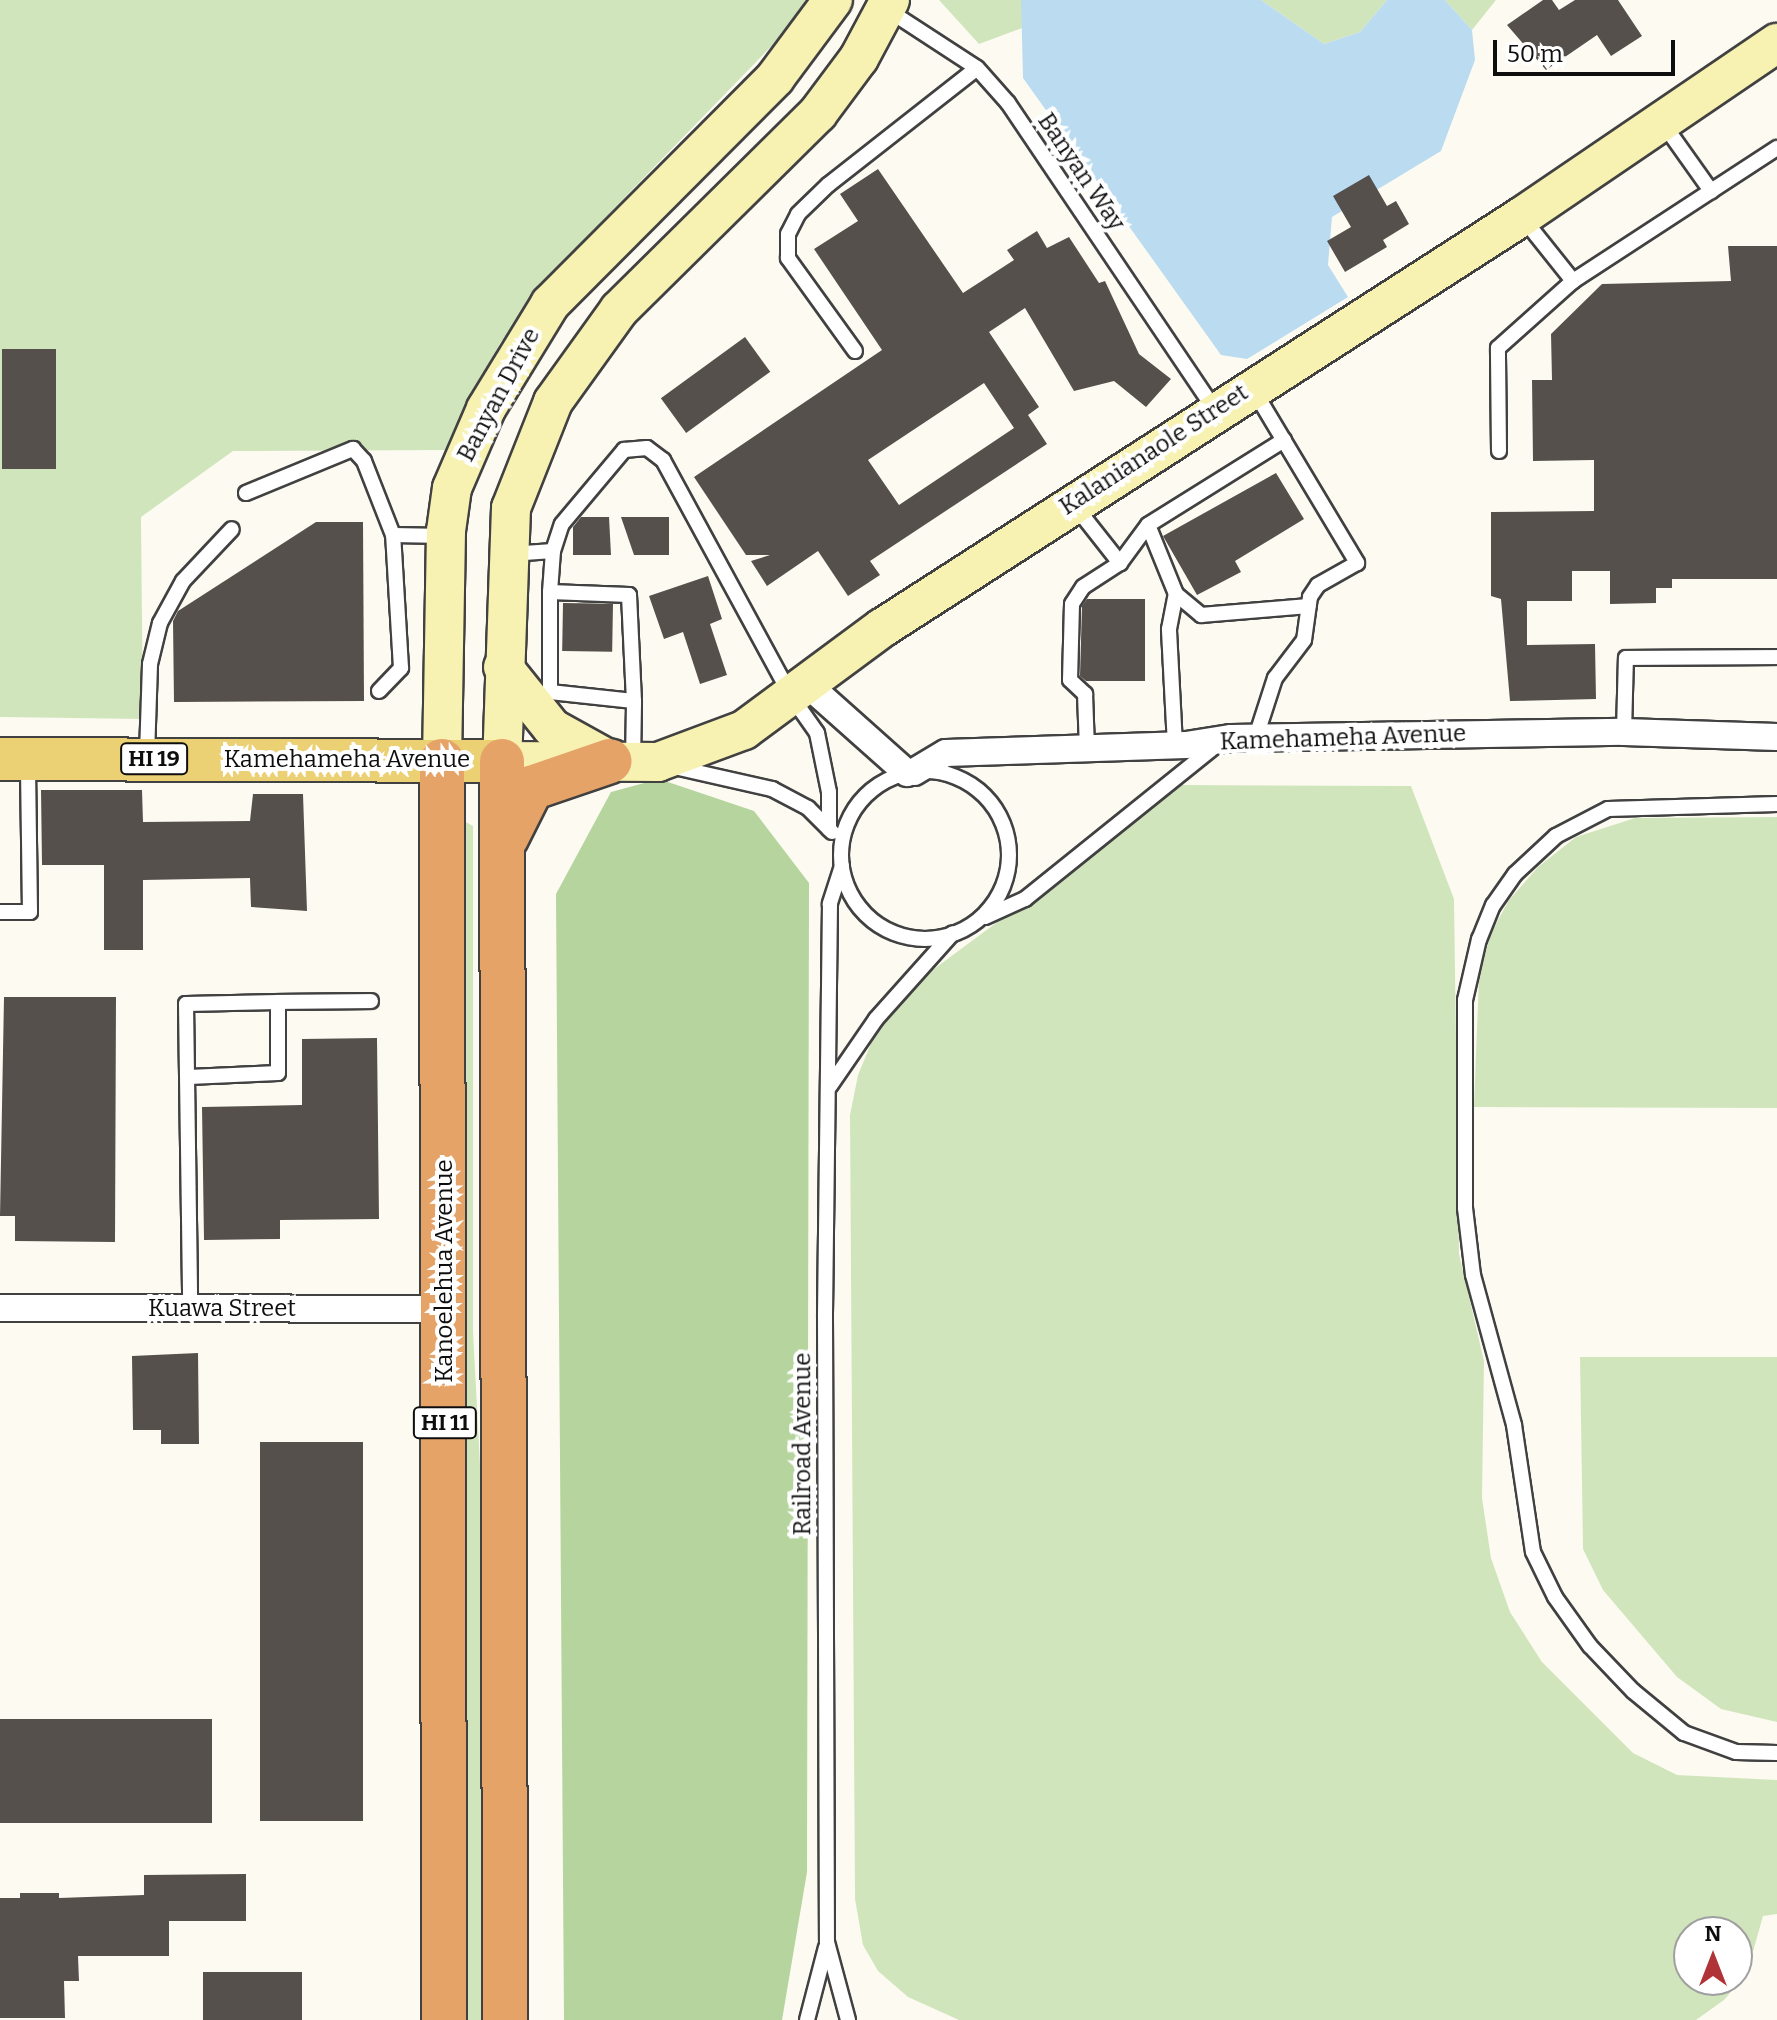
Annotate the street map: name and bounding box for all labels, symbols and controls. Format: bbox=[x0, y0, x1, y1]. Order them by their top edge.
scale bar bbox=[1497, 24, 1679, 74]
text: 50 m bbox=[1507, 40, 1563, 68]
street label: Banyan Way bbox=[1031, 108, 1131, 236]
street label: Banyan Drive bbox=[452, 323, 546, 467]
street label: Kalanianaole Street bbox=[1054, 378, 1254, 522]
street label: Kamehameha Avenue bbox=[1219, 719, 1467, 757]
road number: HI 19 bbox=[120, 741, 188, 777]
street label: Kamehameha Avenue bbox=[224, 746, 470, 774]
street label: Kanoelehua Avenue bbox=[431, 1159, 459, 1383]
street label: Kuawa Street bbox=[148, 1295, 296, 1323]
street label: Railroad Avenue bbox=[789, 1353, 817, 1535]
road number: HI 11 bbox=[411, 1405, 479, 1441]
north arrow bbox=[1673, 1916, 1753, 1996]
text: N bbox=[1705, 1920, 1721, 1947]

